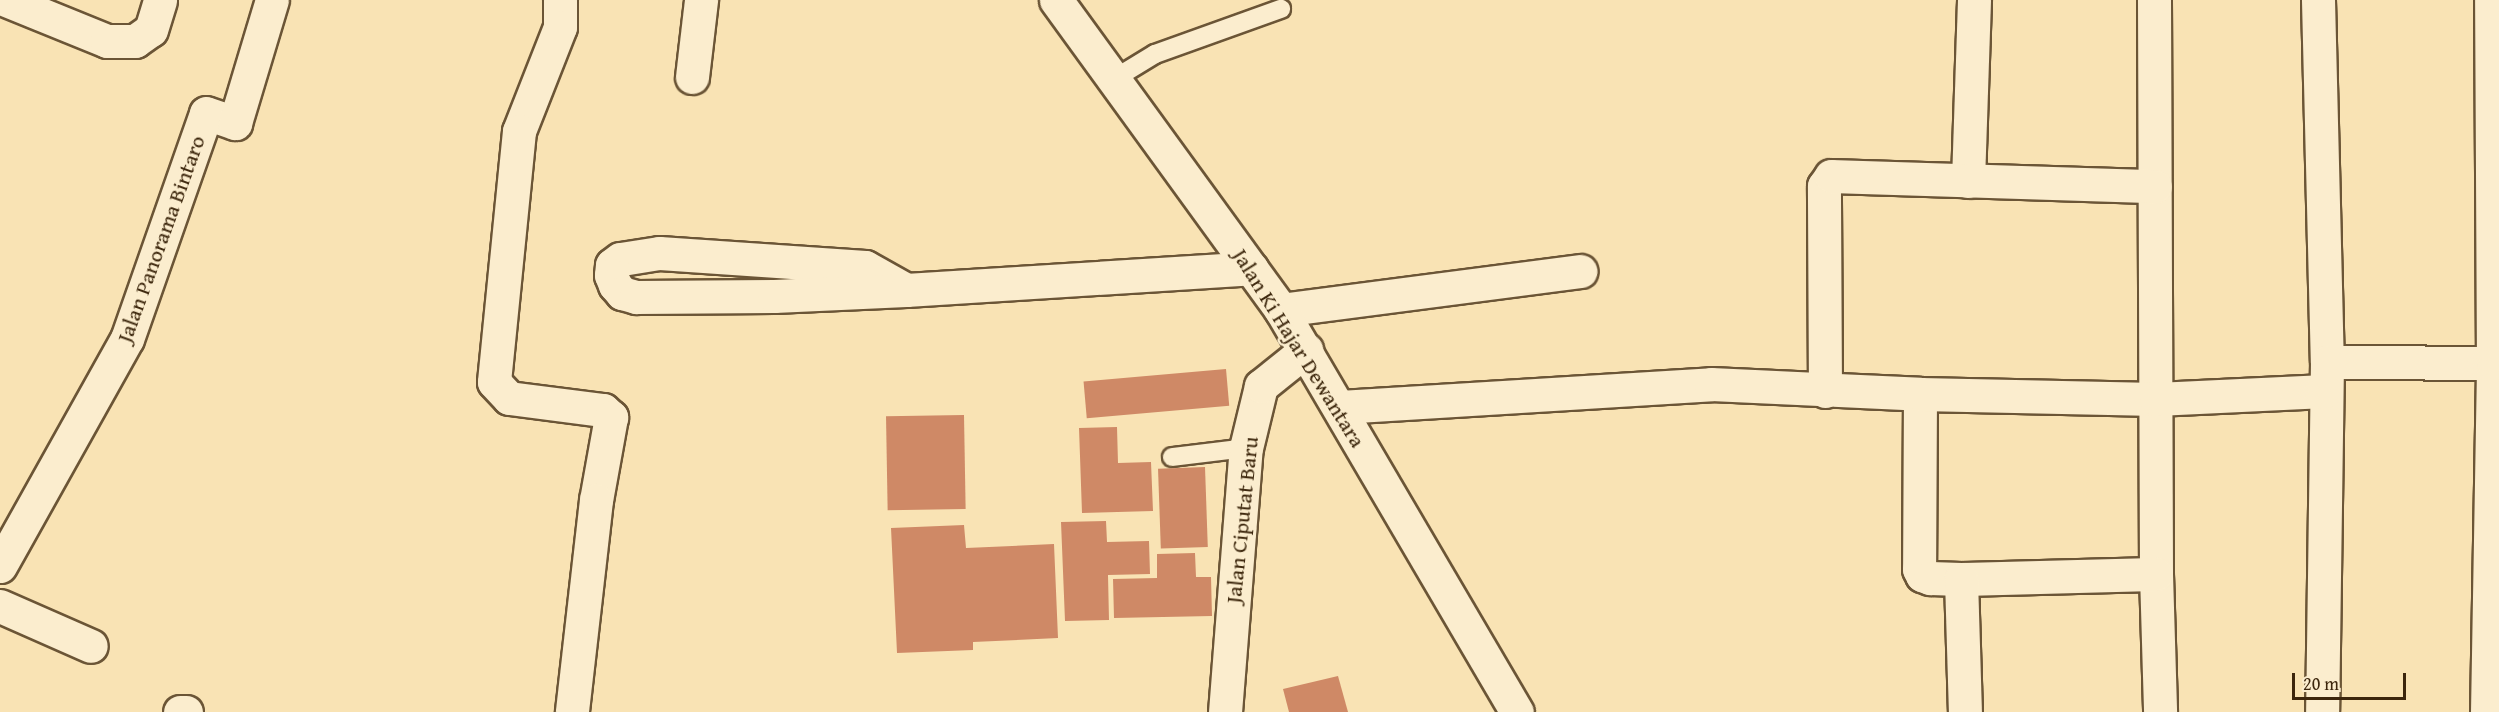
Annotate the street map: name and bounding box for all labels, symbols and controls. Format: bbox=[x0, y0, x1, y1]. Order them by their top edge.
street label: Jalan Panorama Bintaro bbox=[111, 132, 211, 346]
street label: Jalan Ki Hajar Dewantara bbox=[1227, 244, 1371, 452]
street label: Jalan Ciputat Baru bbox=[1220, 435, 1264, 605]
scale bar bbox=[2295, 661, 2409, 699]
text: 20 m bbox=[2303, 670, 2339, 697]

